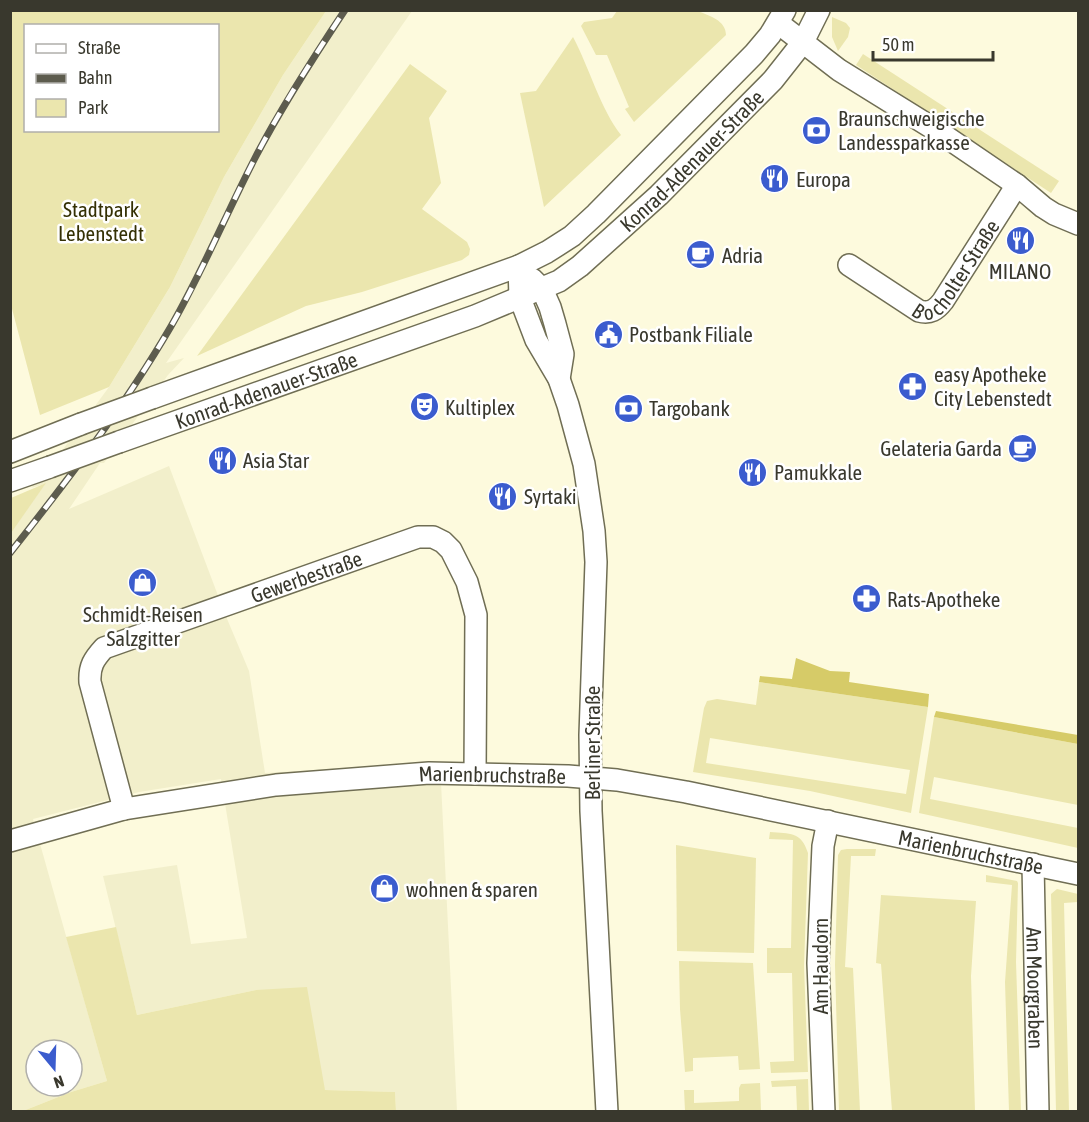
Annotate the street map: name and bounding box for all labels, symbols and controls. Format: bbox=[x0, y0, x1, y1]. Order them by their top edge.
legend bbox=[24, 24, 219, 132]
scale bar bbox=[873, 24, 993, 62]
text: 50 m bbox=[882, 34, 914, 55]
text: Straße bbox=[78, 37, 121, 58]
text: Bahn bbox=[78, 67, 112, 88]
street label: Konrad-Adenauer-Straße bbox=[615, 85, 768, 236]
text: Park bbox=[78, 97, 108, 118]
place label: Braunschweigische Landessparkasse bbox=[838, 106, 985, 154]
bank icon: Braunschweigische Landessparkasse bbox=[801, 114, 833, 146]
restaurant icon: Europa bbox=[759, 163, 791, 195]
place label: Europa bbox=[796, 167, 851, 191]
park label: Stadtpark Lebenstedt bbox=[58, 197, 144, 245]
street label: Bocholter Straße bbox=[908, 215, 1004, 324]
restaurant icon: MILANO bbox=[1004, 224, 1036, 256]
cafe icon: Adria bbox=[685, 239, 717, 271]
place label: Adria bbox=[722, 243, 763, 267]
place label: MILANO bbox=[989, 259, 1051, 283]
public building icon: Postbank Filiale bbox=[592, 318, 624, 350]
place label: Postbank Filiale bbox=[629, 322, 753, 346]
street label: Konrad-Adenauer-Straße bbox=[172, 347, 360, 433]
place label: easy Apotheke City Lebenstedt bbox=[934, 362, 1052, 410]
pharmacy icon: easy Apotheke City Lebenstedt bbox=[897, 370, 929, 402]
theatre icon: Kultiplex bbox=[408, 391, 440, 423]
bank icon: Targobank bbox=[612, 392, 644, 424]
place label: Kultiplex bbox=[445, 395, 515, 419]
place label: Targobank bbox=[649, 396, 730, 420]
cafe icon: Gelateria Garda bbox=[1007, 432, 1039, 464]
place label: Gelateria Garda bbox=[880, 436, 1002, 460]
restaurant icon: Asia Star bbox=[206, 444, 238, 476]
place label: Asia Star bbox=[243, 448, 310, 472]
restaurant icon: Pamukkale bbox=[737, 456, 769, 488]
place label: Pamukkale bbox=[774, 460, 862, 484]
restaurant icon: Syrtaki bbox=[487, 480, 519, 512]
place label: Syrtaki bbox=[524, 484, 577, 508]
street label: Gewerbestraße bbox=[247, 546, 365, 607]
shop icon: Schmidt-Reisen Salzgitter bbox=[127, 567, 159, 599]
pharmacy icon: Rats-Apotheke bbox=[850, 583, 882, 615]
place label: Rats-Apotheke bbox=[887, 587, 1000, 611]
place label: Schmidt-Reisen Salzgitter bbox=[83, 602, 203, 650]
street label: Berliner Straße bbox=[580, 686, 604, 800]
street label: Marienbruchstraße bbox=[418, 761, 566, 788]
street label: Marienbruchstraße bbox=[896, 825, 1045, 878]
shop icon: wohnen & sparen bbox=[369, 873, 401, 905]
place label: wohnen & sparen bbox=[406, 877, 538, 901]
street label: Am Haudorn bbox=[808, 918, 832, 1014]
street label: Am Moorgraben bbox=[1022, 927, 1049, 1049]
north arrow bbox=[24, 1038, 84, 1098]
text: N bbox=[51, 1072, 66, 1092]

